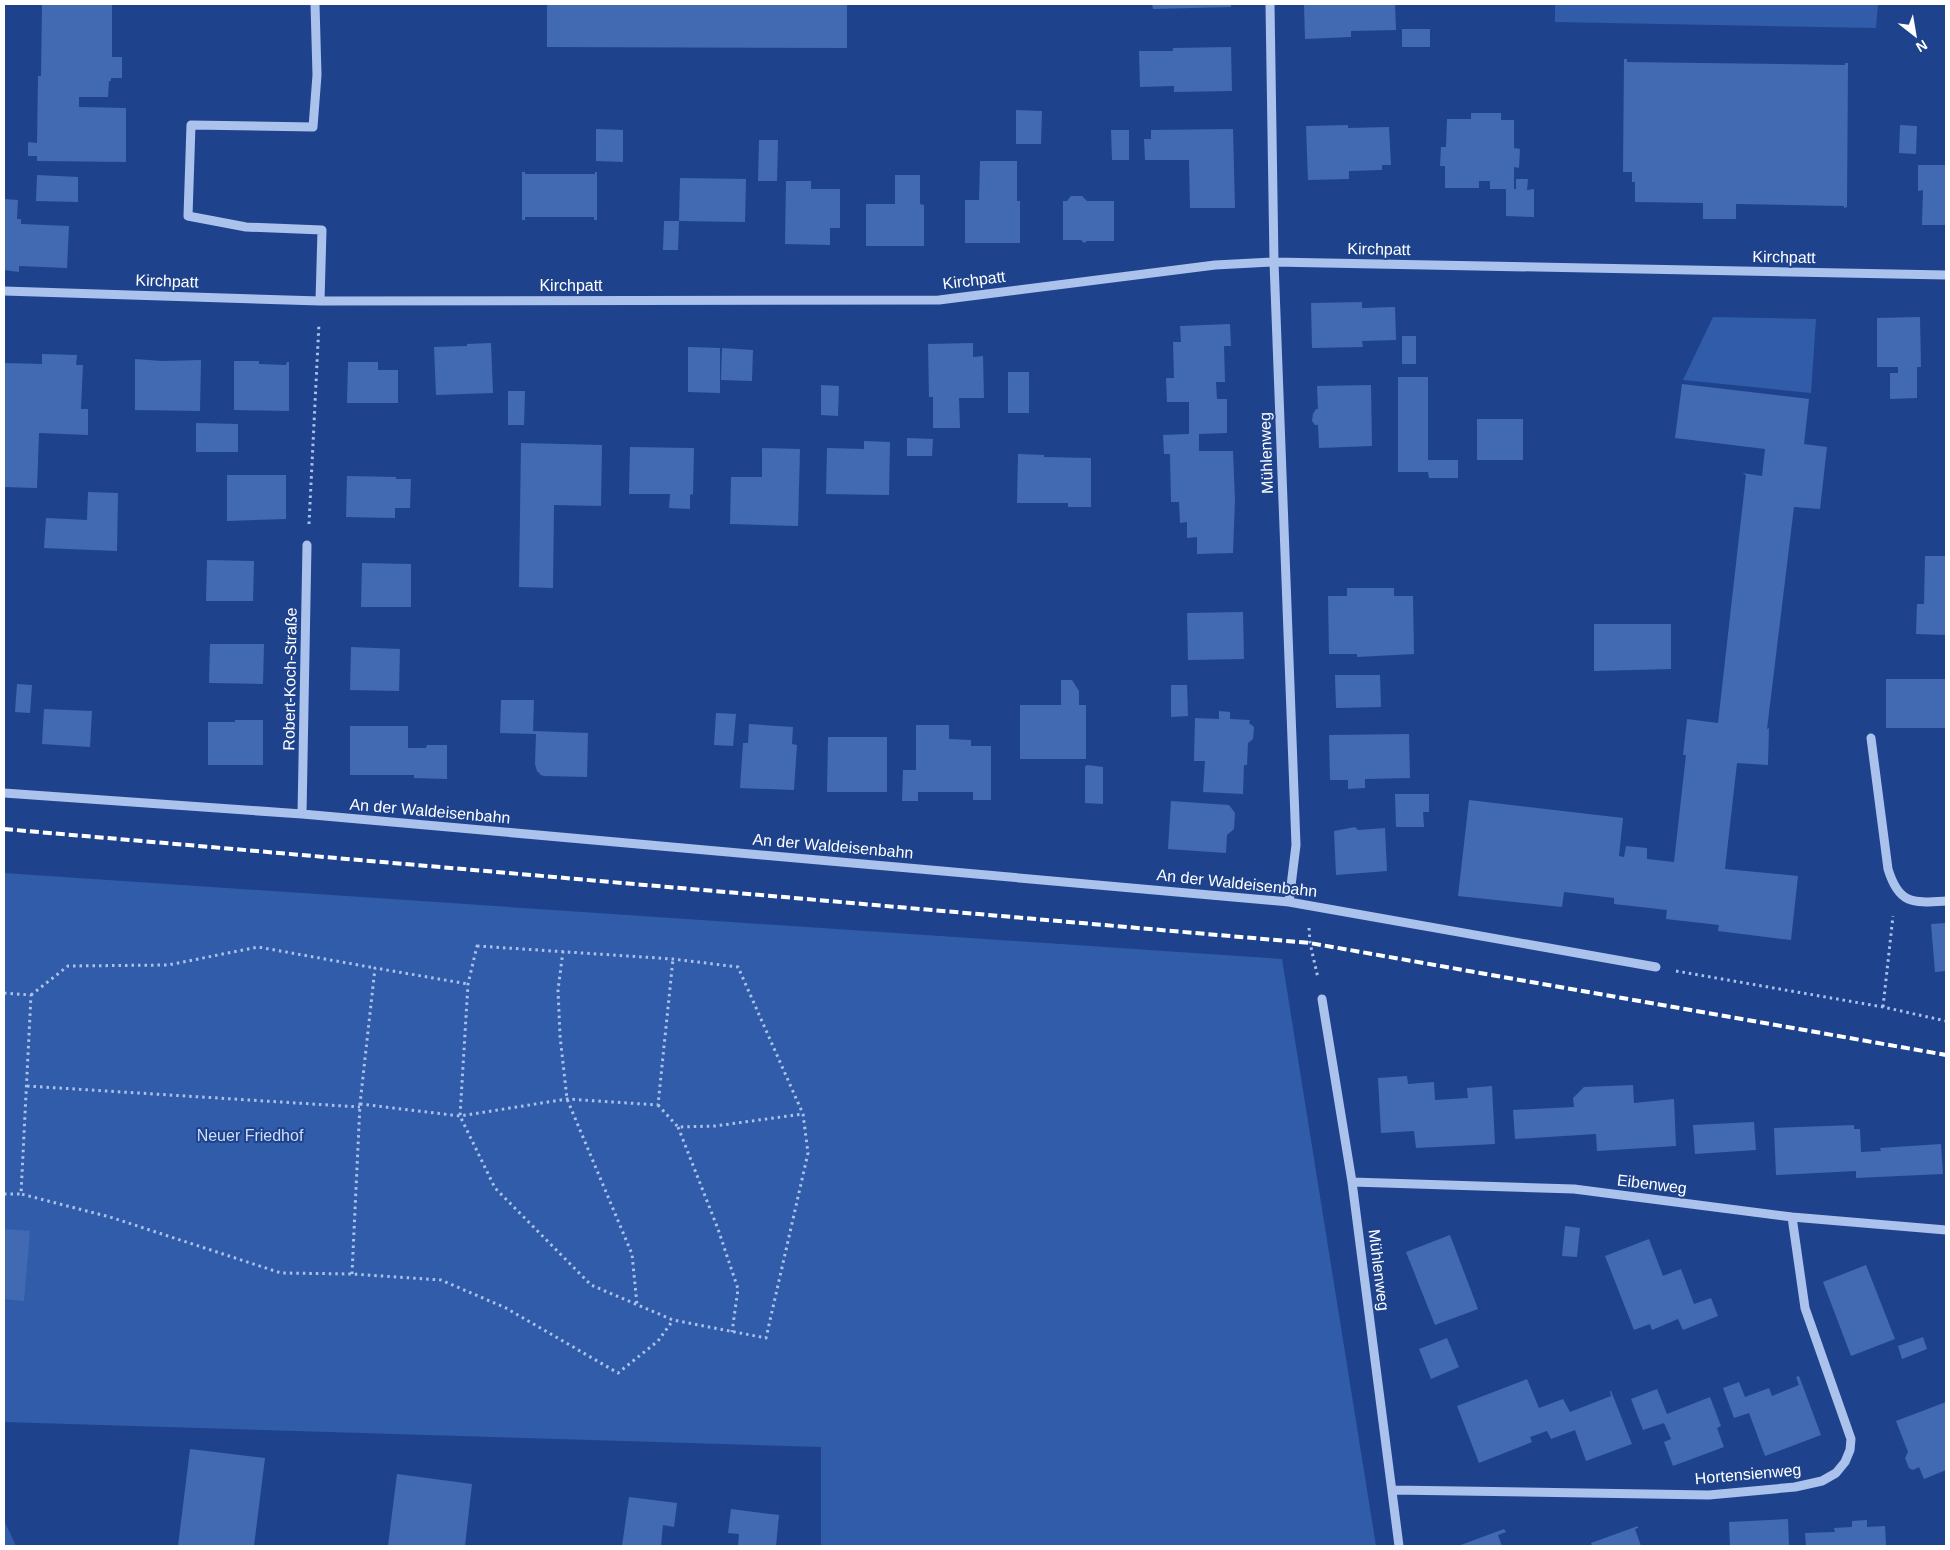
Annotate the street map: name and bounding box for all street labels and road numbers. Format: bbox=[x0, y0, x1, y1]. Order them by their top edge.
street label: Kirchpatt bbox=[1347, 240, 1411, 258]
street label: Kirchpatt bbox=[1752, 248, 1816, 266]
street label: Kirchpatt bbox=[942, 268, 1007, 292]
street label: Kirchpatt bbox=[135, 271, 199, 291]
street label: Kirchpatt bbox=[539, 277, 603, 294]
street label: Mühlenweg bbox=[1256, 412, 1276, 494]
street label: Robert-Koch-Straße bbox=[280, 607, 300, 751]
street label: An der Waldeisenbahn bbox=[349, 796, 511, 826]
street label: An der Waldeisenbahn bbox=[752, 831, 914, 861]
street label: An der Waldeisenbahn bbox=[1156, 866, 1318, 900]
street label: Eibenweg bbox=[1616, 1171, 1688, 1197]
street label: Mühlenweg bbox=[1366, 1228, 1392, 1312]
street label: Hortensienweg bbox=[1694, 1461, 1802, 1487]

